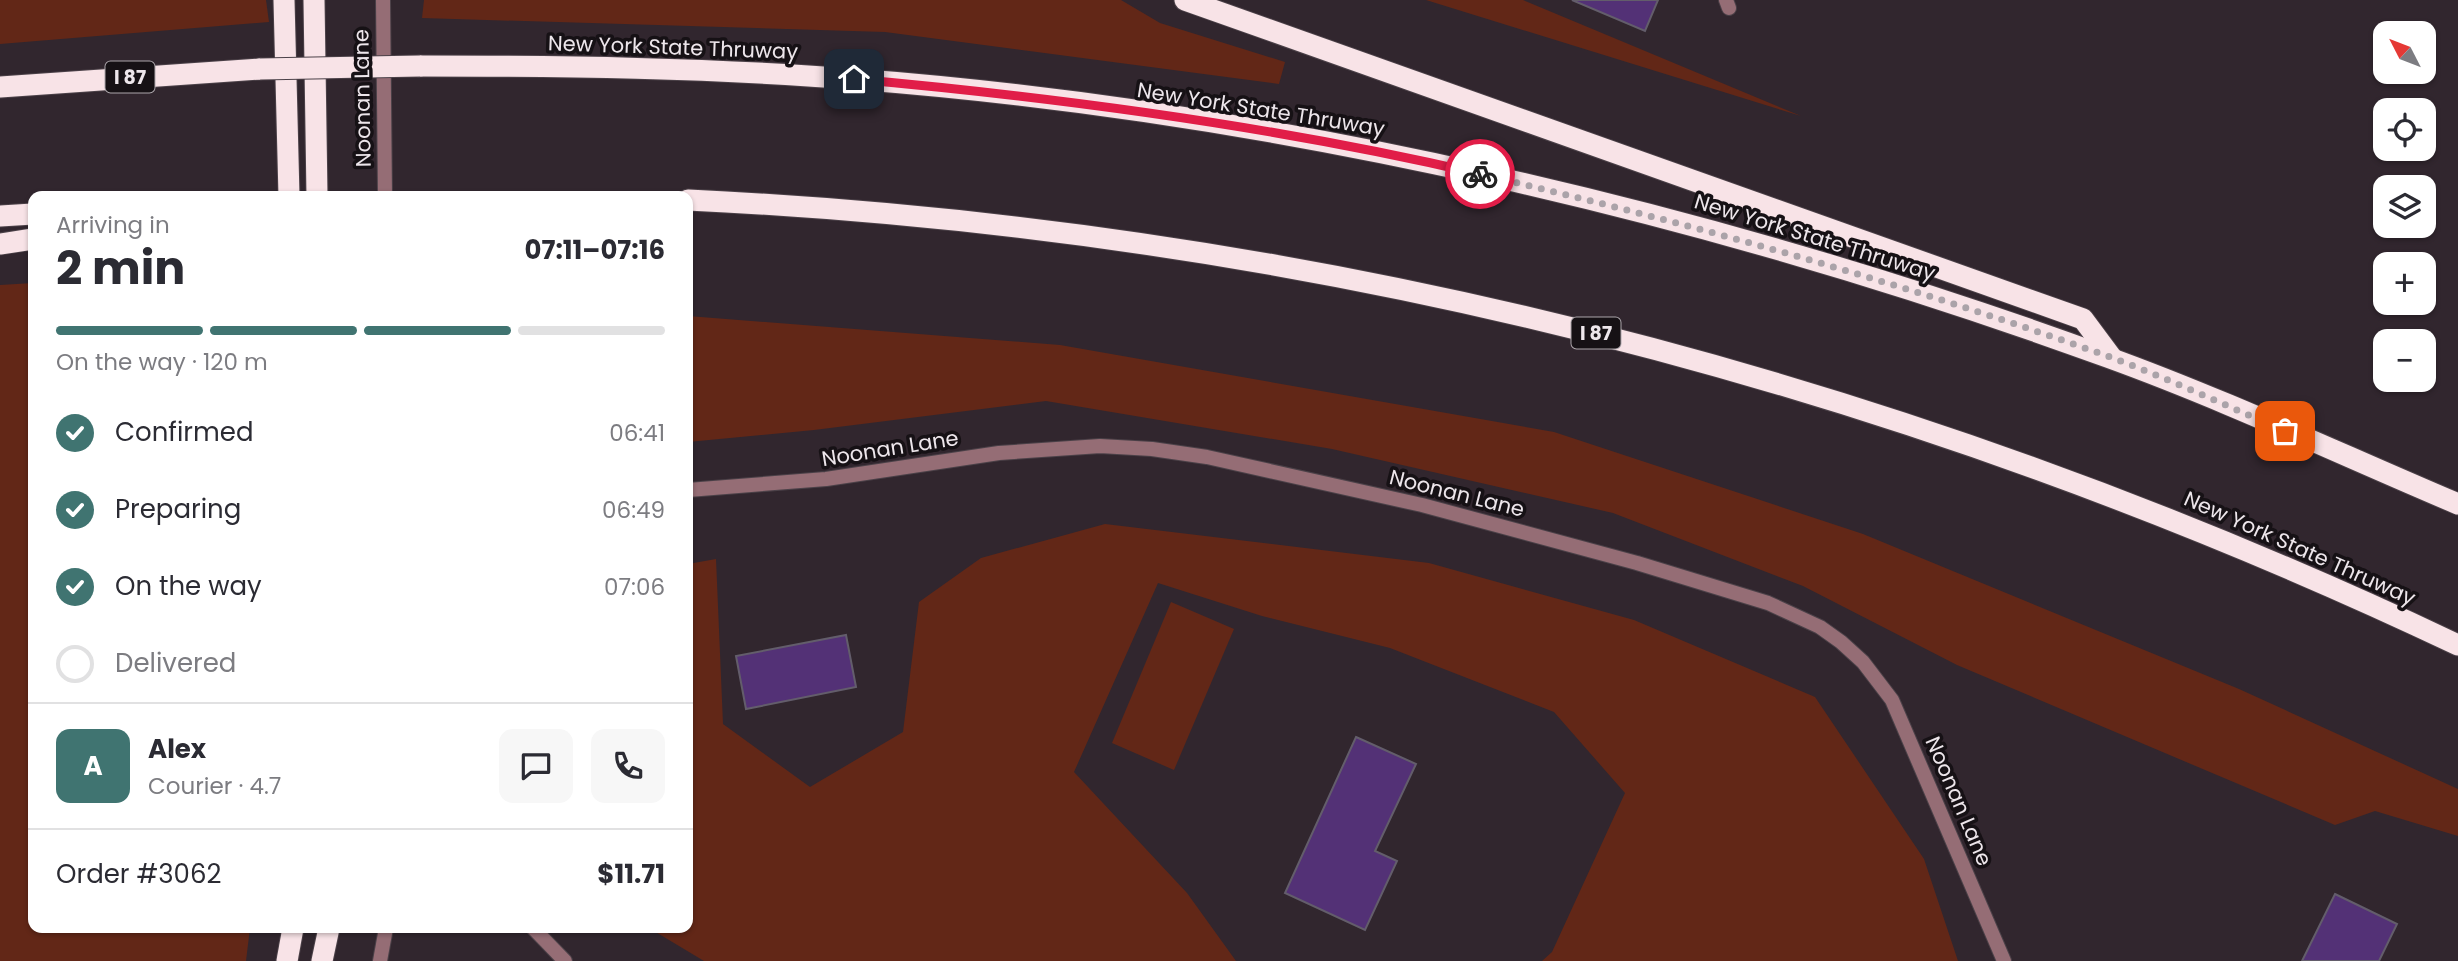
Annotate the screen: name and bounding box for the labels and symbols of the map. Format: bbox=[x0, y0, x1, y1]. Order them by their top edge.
north arrow bbox=[2373, 21, 2436, 84]
street label: New York State Thruway bbox=[547, 28, 799, 66]
street label: Noonan Lane bbox=[346, 29, 378, 167]
pin bbox=[824, 49, 884, 109]
road number: I 87 bbox=[106, 61, 154, 92]
street label: New York State Thruway bbox=[1135, 75, 1387, 143]
courier bbox=[1445, 139, 1515, 209]
street label: New York State Thruway bbox=[1691, 187, 1939, 288]
road number: I 87 bbox=[1572, 318, 1620, 348]
pin bbox=[2255, 401, 2315, 461]
street label: Noonan Lane bbox=[820, 423, 960, 473]
street label: Noonan Lane bbox=[1387, 462, 1527, 524]
street label: New York State Thruway bbox=[2180, 484, 2420, 612]
street label: Noonan Lane bbox=[1919, 732, 1999, 870]

